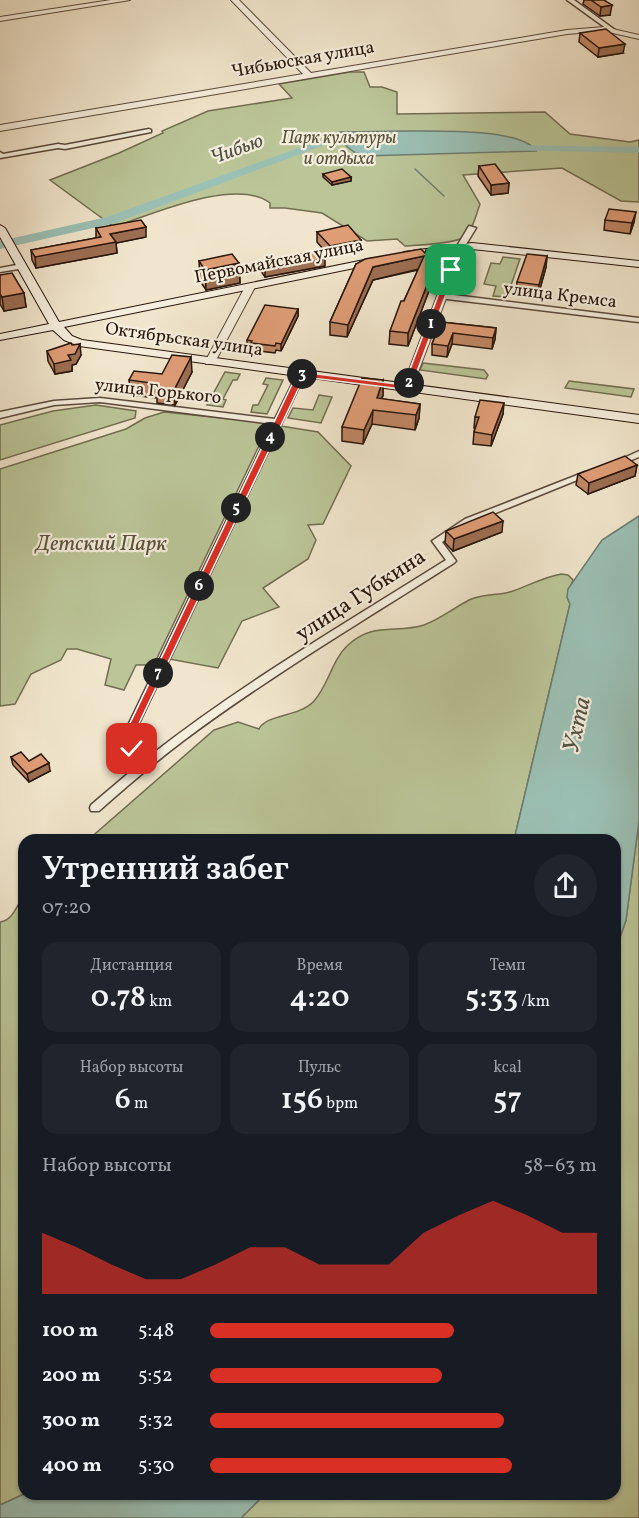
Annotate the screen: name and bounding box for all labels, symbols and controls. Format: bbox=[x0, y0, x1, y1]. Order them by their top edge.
street label: Чибьюская улица bbox=[230, 35, 376, 85]
park label: Парк культуры и отдыха bbox=[282, 126, 396, 172]
water label: Чибью bbox=[207, 127, 268, 172]
street label: Первомайская улица bbox=[192, 233, 366, 291]
pin bbox=[425, 244, 476, 295]
icon: arrive bbox=[434, 253, 467, 286]
street label: улица Кремса bbox=[502, 277, 618, 315]
pin: 1 bbox=[416, 309, 446, 339]
text: 1 bbox=[428, 313, 434, 335]
street label: Октябрьская улица bbox=[104, 317, 264, 363]
pin: 3 bbox=[287, 359, 317, 389]
text: 3 bbox=[298, 363, 306, 385]
pin: 2 bbox=[394, 368, 424, 398]
text: 2 bbox=[405, 372, 413, 394]
street label: улица Горького bbox=[93, 373, 223, 411]
pin: 4 bbox=[255, 422, 285, 452]
text: 4 bbox=[265, 426, 275, 448]
pin: 5 bbox=[221, 493, 251, 523]
text: 5 bbox=[232, 497, 240, 519]
park label: Детский Парк bbox=[34, 529, 167, 560]
street label: улица Губкина bbox=[290, 542, 432, 650]
pin: 6 bbox=[184, 571, 214, 601]
text: 6 bbox=[195, 575, 203, 597]
pin: 7 bbox=[143, 658, 173, 688]
text: 7 bbox=[154, 662, 162, 684]
water label: Ухта bbox=[555, 694, 601, 756]
pin bbox=[106, 723, 157, 774]
icon: check bbox=[115, 732, 148, 765]
text: Утренний забег bbox=[42, 848, 289, 894]
button: share bbox=[534, 854, 597, 917]
text: 07:20 bbox=[42, 894, 91, 922]
text: Дистанция bbox=[90, 955, 173, 977]
text: Время bbox=[296, 955, 343, 977]
text: Темп bbox=[489, 955, 526, 977]
text: 0.78 bbox=[91, 977, 146, 1019]
text: 4:20 bbox=[290, 977, 349, 1019]
text: 5:33 bbox=[465, 977, 518, 1019]
text: km bbox=[146, 991, 172, 1013]
text: /km bbox=[518, 991, 550, 1013]
text: Набор высоты bbox=[80, 1057, 183, 1079]
text: Пульс bbox=[298, 1057, 341, 1079]
text: kcal bbox=[493, 1057, 522, 1079]
text: 6 bbox=[115, 1079, 131, 1121]
text: 156 bbox=[281, 1079, 323, 1121]
text: 57 bbox=[493, 1079, 522, 1121]
text: m bbox=[131, 1093, 148, 1115]
text: bpm bbox=[323, 1093, 358, 1115]
text: Набор высоты bbox=[42, 1152, 172, 1180]
text: 58–63 m bbox=[523, 1152, 597, 1180]
text: 100 m bbox=[42, 1317, 98, 1345]
text: 5:48 bbox=[138, 1317, 174, 1345]
text: 200 m bbox=[42, 1362, 100, 1390]
text: 5:52 bbox=[138, 1362, 173, 1390]
text: 300 m bbox=[42, 1407, 100, 1435]
text: 5:32 bbox=[138, 1407, 173, 1435]
text: 400 m bbox=[42, 1452, 102, 1480]
text: 5:30 bbox=[138, 1452, 174, 1480]

